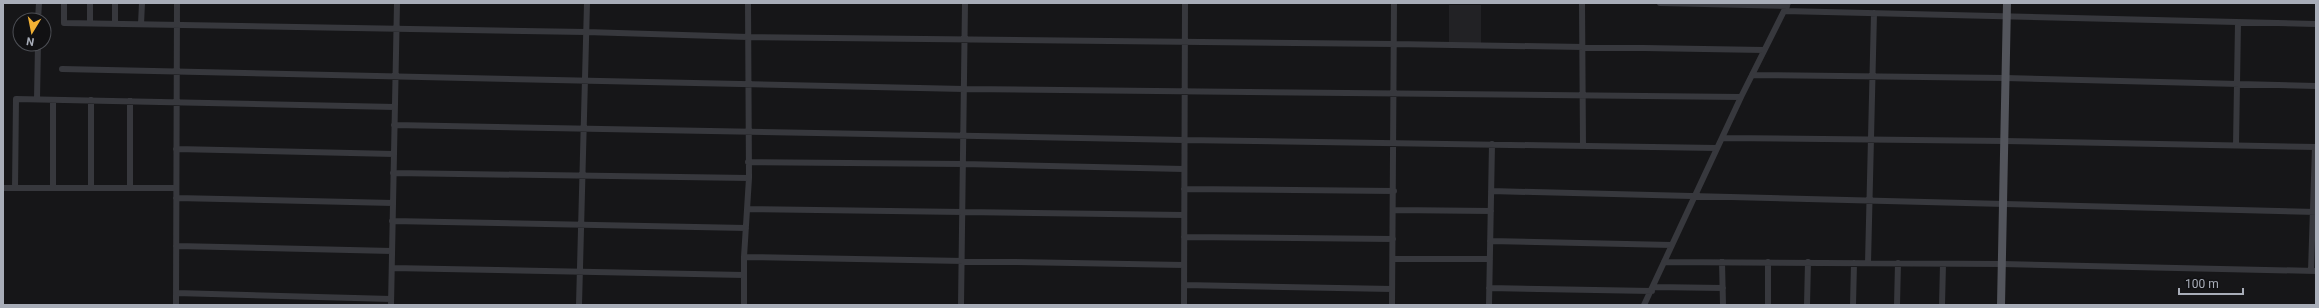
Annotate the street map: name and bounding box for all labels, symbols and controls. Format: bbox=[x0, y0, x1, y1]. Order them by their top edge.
north arrow bbox=[12, 12, 52, 52]
text: N bbox=[25, 34, 35, 48]
scale bar bbox=[2179, 270, 2243, 296]
text: 100 m bbox=[2185, 277, 2219, 291]

